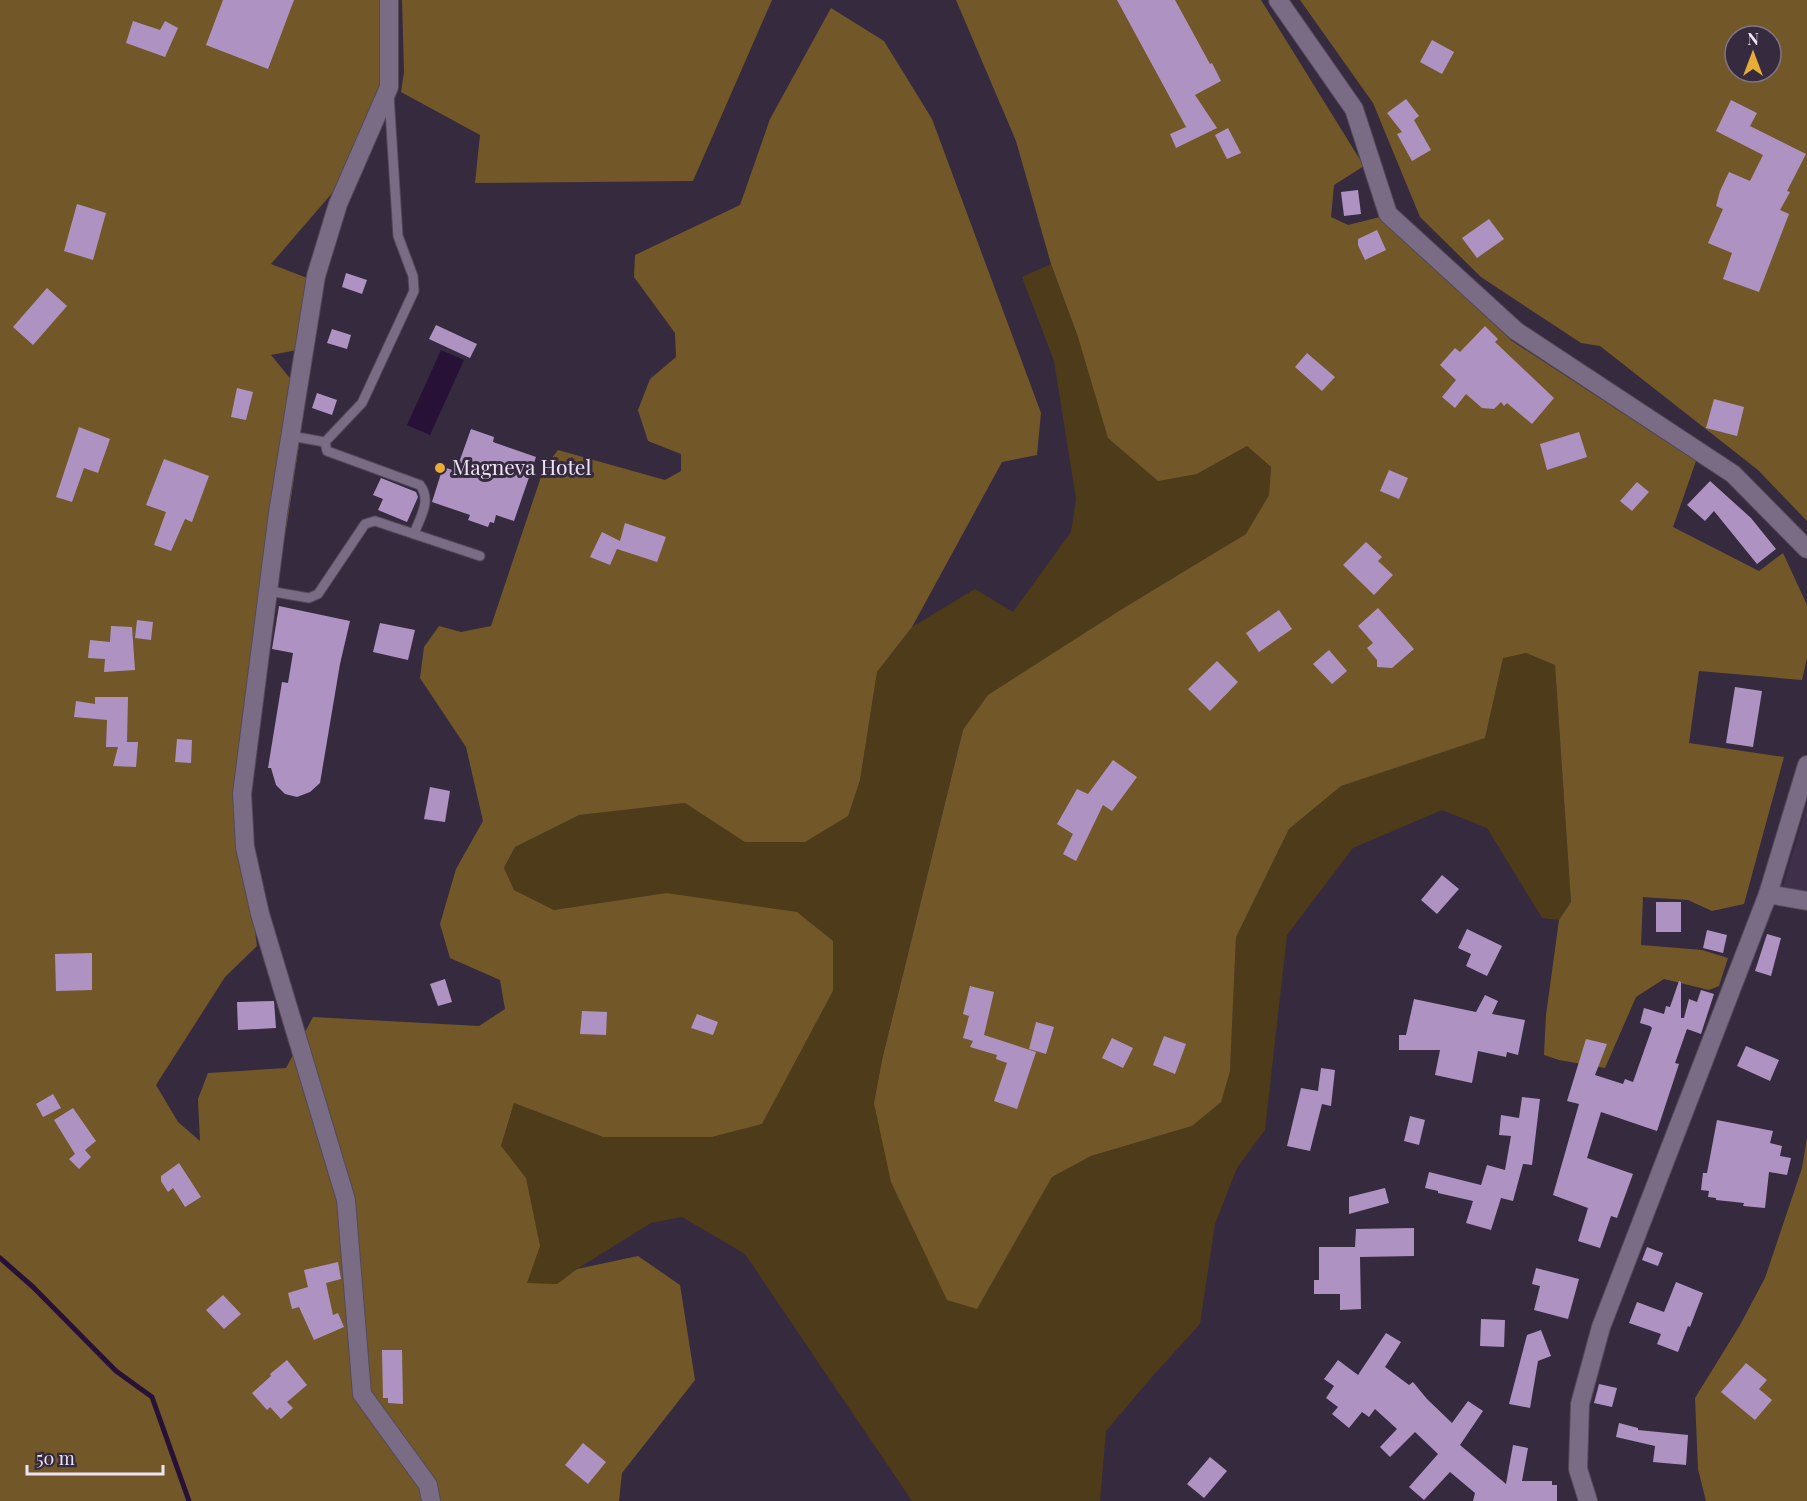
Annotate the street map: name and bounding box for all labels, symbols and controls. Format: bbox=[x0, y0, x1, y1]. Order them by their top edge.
north arrow bbox=[1723, 24, 1783, 84]
text: N bbox=[1747, 28, 1759, 49]
place label: Magneva Hotel bbox=[452, 452, 591, 480]
marker: Magneva Hotel bbox=[433, 461, 447, 475]
scale bar bbox=[27, 1438, 164, 1476]
text: 50 m bbox=[36, 1446, 75, 1470]

